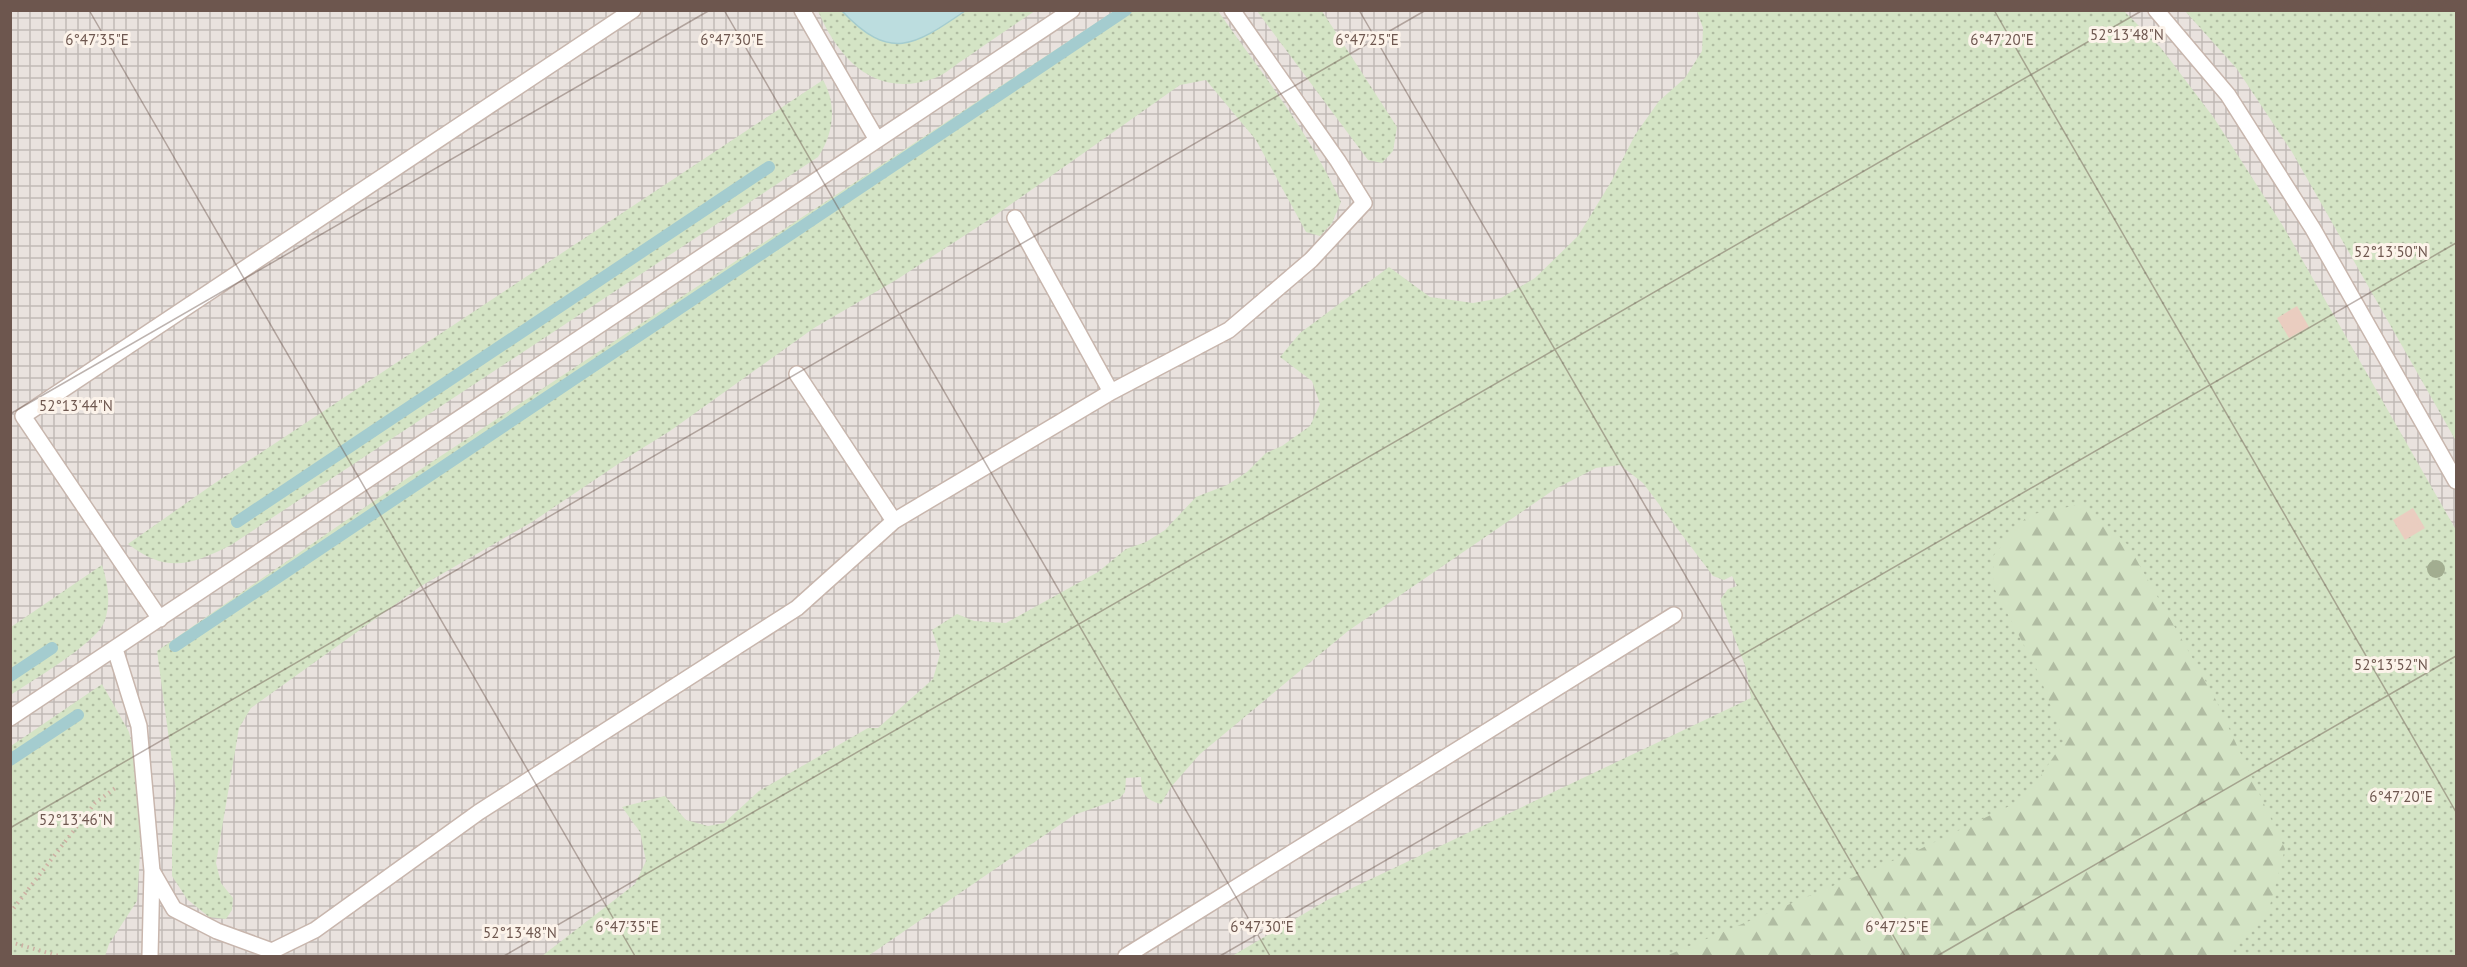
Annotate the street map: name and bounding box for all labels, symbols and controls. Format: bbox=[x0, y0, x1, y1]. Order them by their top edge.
text: 52°13'48"N bbox=[2090, 25, 2164, 44]
text: 6°47'35"E bbox=[65, 30, 129, 49]
text: 6°47'30"E bbox=[700, 30, 764, 49]
text: 6°47'25"E bbox=[1335, 30, 1399, 49]
text: 6°47'20"E bbox=[1970, 30, 2034, 49]
text: 52°13'50"N bbox=[2354, 242, 2428, 261]
text: 52°13'44"N bbox=[39, 396, 113, 415]
text: 52°13'52"N bbox=[2354, 655, 2428, 674]
text: 6°47'20"E bbox=[2369, 787, 2433, 806]
text: 52°13'46"N bbox=[39, 810, 113, 829]
text: 6°47'35"E bbox=[595, 917, 659, 936]
text: 6°47'30"E bbox=[1230, 917, 1294, 936]
text: 6°47'25"E bbox=[1865, 917, 1929, 936]
text: 52°13'48"N bbox=[483, 923, 557, 942]

